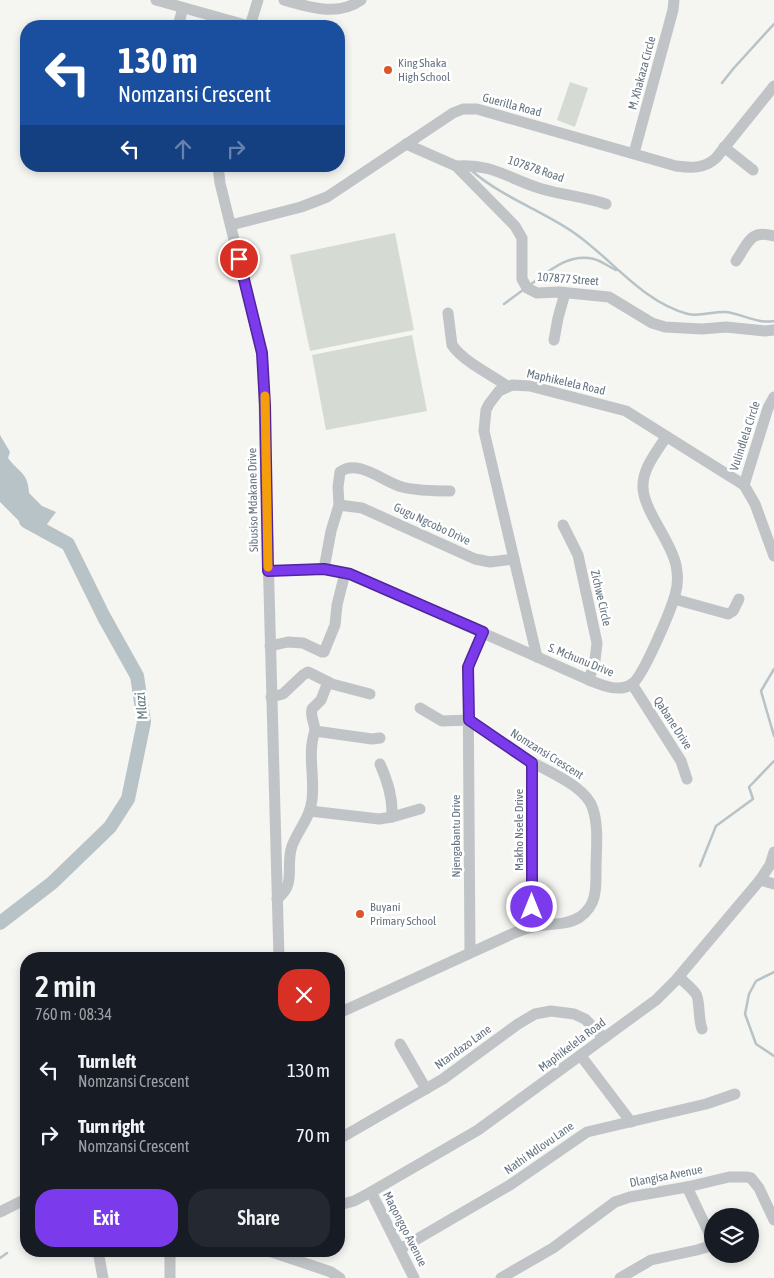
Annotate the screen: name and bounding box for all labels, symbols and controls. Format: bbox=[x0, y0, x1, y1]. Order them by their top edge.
street label: M. Xhakaza Circle bbox=[625, 35, 659, 111]
icon: left bbox=[35, 40, 100, 105]
text: 130 m bbox=[118, 40, 197, 80]
place label: King Shaka High School bbox=[398, 56, 451, 84]
marker: King Shaka High School bbox=[382, 64, 394, 76]
text: Nomzansi Crescent bbox=[118, 81, 271, 107]
street label: Guerilla Road bbox=[481, 90, 543, 120]
icon: left bbox=[116, 135, 144, 163]
icon: ahead bbox=[169, 135, 197, 163]
icon: right bbox=[222, 135, 250, 163]
street label: 107878 Road bbox=[506, 153, 566, 185]
pin bbox=[218, 238, 260, 280]
icon: arrive bbox=[225, 245, 253, 273]
street label: 107877 Street bbox=[537, 270, 600, 288]
street label: Maphikelela Road bbox=[525, 366, 607, 398]
street label: Vulindlela Circle bbox=[727, 399, 763, 473]
street label: Sibusiso Mdakane Drive bbox=[245, 448, 261, 552]
street label: Gugu Ngcobo Drive bbox=[391, 500, 473, 548]
street label: Zichwe Circle bbox=[588, 569, 614, 627]
street label: S. Mchunu Drive bbox=[546, 640, 616, 680]
water label: Mlazi bbox=[132, 691, 150, 721]
street label: Qabane Drive bbox=[651, 694, 695, 752]
street label: Nomzansi Crescent bbox=[508, 726, 587, 782]
street label: Makho Nsele Drive bbox=[512, 789, 526, 871]
street label: Njengabantu Drive bbox=[449, 795, 463, 877]
position arrow bbox=[505, 880, 557, 932]
place label: Buyani Primary School bbox=[370, 900, 437, 928]
marker: Buyani Primary School bbox=[354, 908, 366, 920]
text: 2 min bbox=[35, 969, 96, 1003]
button: close bbox=[278, 969, 330, 1021]
text: 760 m · 08:34 bbox=[35, 1005, 112, 1023]
street label: Maphikelela Road bbox=[536, 1015, 608, 1075]
street label: Ntandazo Lane bbox=[432, 1022, 494, 1072]
text: Turn left bbox=[78, 1050, 136, 1072]
icon: left bbox=[35, 1056, 63, 1084]
text: 130 m bbox=[287, 1059, 330, 1081]
text: Nomzansi Crescent bbox=[78, 1072, 189, 1090]
text: Turn right bbox=[78, 1115, 145, 1137]
street label: Nathi Ndlovu Lane bbox=[502, 1119, 576, 1177]
icon: right bbox=[35, 1121, 63, 1149]
text: 70 m bbox=[296, 1124, 330, 1146]
text: Nomzansi Crescent bbox=[78, 1137, 189, 1155]
street label: Dlangisa Avenue bbox=[628, 1162, 704, 1190]
button: Exit bbox=[35, 1189, 178, 1247]
button: Share bbox=[188, 1189, 330, 1247]
street label: Maqongqo Avenue bbox=[380, 1189, 430, 1269]
map controls bbox=[704, 1208, 759, 1263]
button: layers bbox=[704, 1208, 759, 1263]

